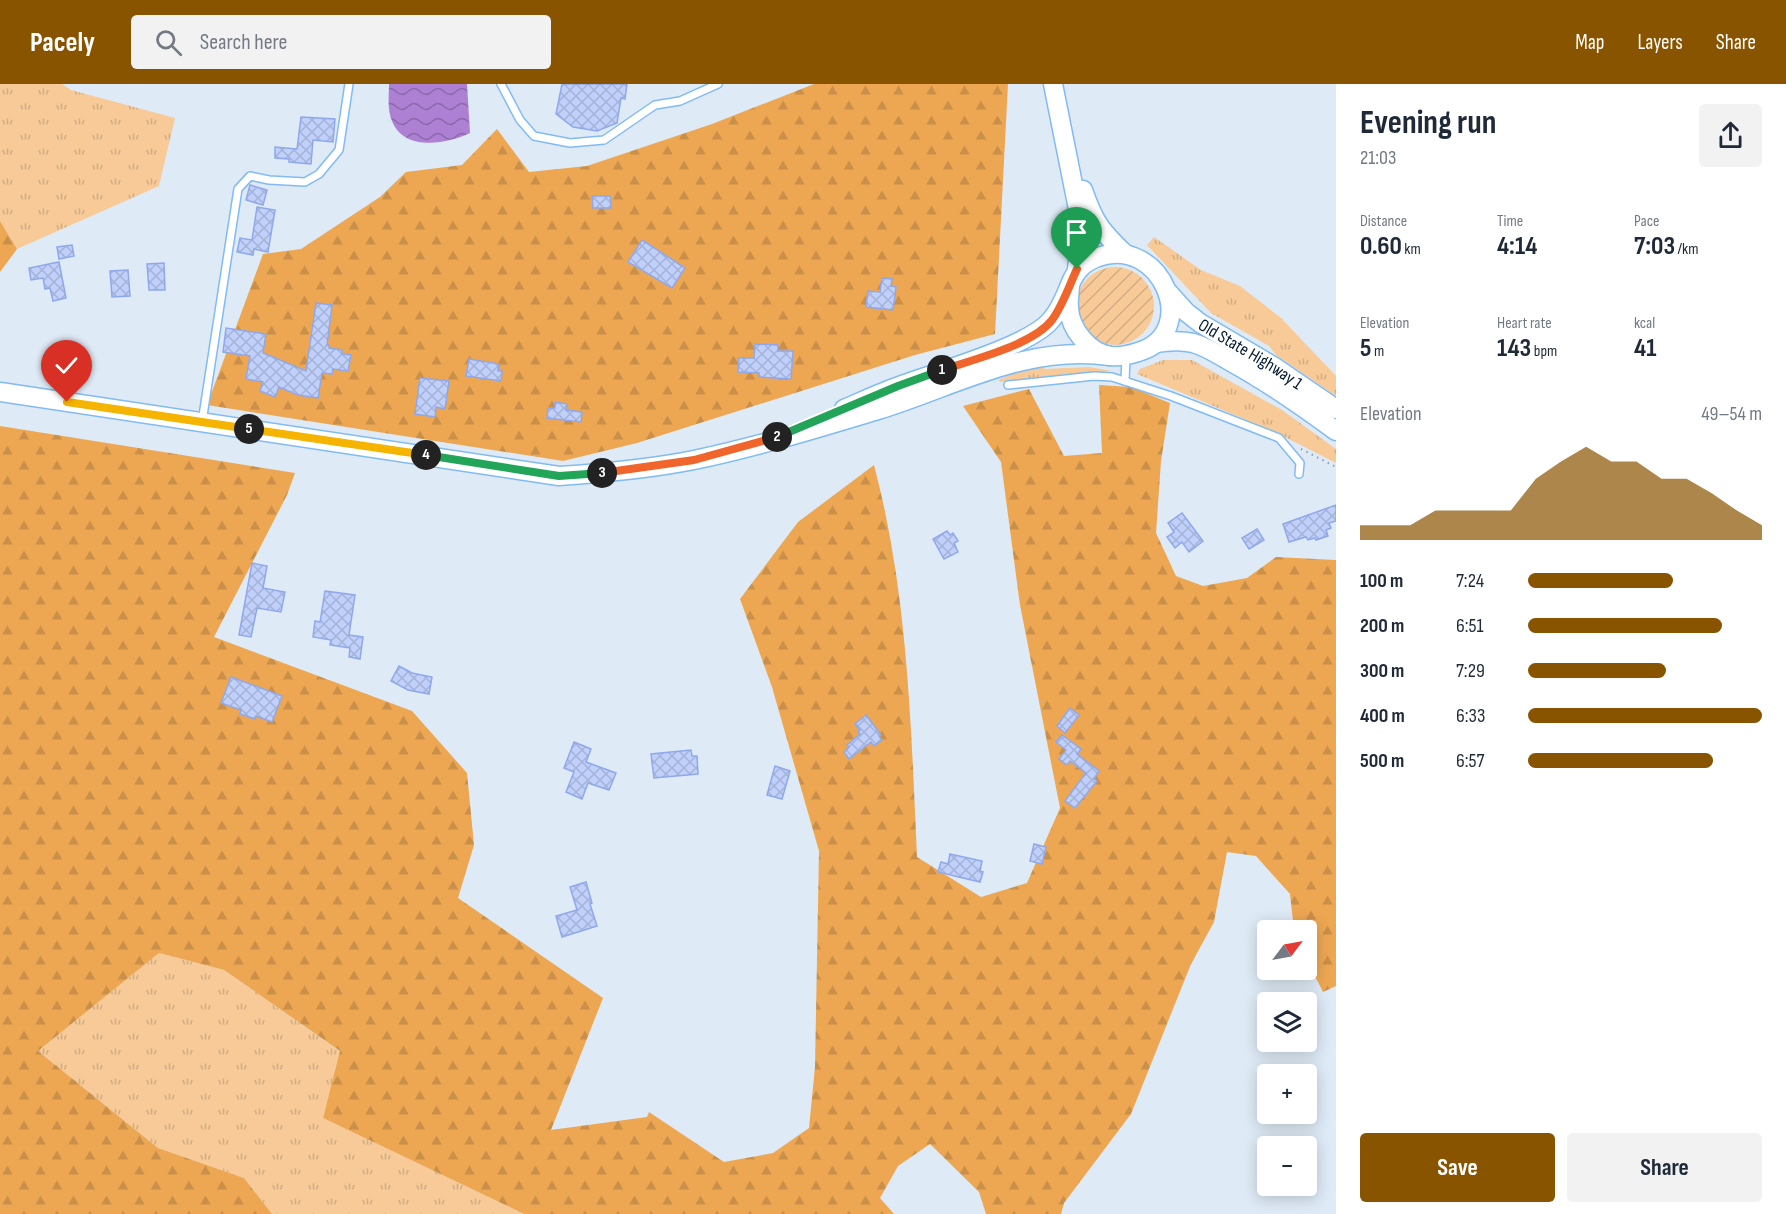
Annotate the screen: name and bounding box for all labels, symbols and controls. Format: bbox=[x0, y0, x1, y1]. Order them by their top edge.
search box bbox=[131, 15, 551, 69]
text: Pacely bbox=[30, 26, 95, 59]
icon: search bbox=[152, 26, 185, 59]
text: Search here bbox=[200, 29, 287, 56]
text: Map bbox=[1575, 30, 1604, 55]
text: Layers bbox=[1637, 30, 1683, 55]
text: Share bbox=[1716, 30, 1756, 55]
text: Evening run bbox=[1360, 103, 1496, 143]
button: share bbox=[1699, 104, 1762, 167]
text: 21:03 bbox=[1360, 146, 1396, 170]
pin bbox=[1051, 207, 1102, 269]
text: Distance bbox=[1360, 212, 1407, 231]
text: Time bbox=[1497, 212, 1523, 231]
text: Pace bbox=[1634, 212, 1659, 231]
icon: arrive bbox=[1060, 216, 1093, 249]
text: 0.60 bbox=[1360, 231, 1402, 262]
text: 4:14 bbox=[1497, 231, 1537, 262]
text: 7:03 bbox=[1634, 231, 1675, 262]
text: km bbox=[1402, 240, 1421, 259]
text: /km bbox=[1675, 240, 1698, 259]
street label: Old State Highway 1 bbox=[1195, 314, 1307, 394]
text: Elevation bbox=[1360, 314, 1409, 333]
text: Heart rate bbox=[1497, 314, 1552, 333]
text: kcal bbox=[1634, 314, 1655, 333]
text: 5 bbox=[1360, 333, 1371, 364]
text: 143 bbox=[1497, 333, 1531, 364]
text: 41 bbox=[1634, 333, 1656, 364]
pin bbox=[41, 340, 92, 402]
text: m bbox=[1371, 342, 1384, 361]
text: bpm bbox=[1531, 342, 1557, 361]
icon: check bbox=[50, 349, 83, 382]
pin: 1 bbox=[927, 355, 957, 385]
text: 1 bbox=[939, 360, 945, 379]
text: Elevation bbox=[1360, 402, 1422, 426]
text: 49–54 m bbox=[1701, 402, 1762, 426]
pin: 5 bbox=[234, 414, 264, 444]
text: 5 bbox=[245, 419, 253, 438]
pin: 2 bbox=[762, 422, 792, 452]
text: 2 bbox=[773, 427, 781, 446]
pin: 4 bbox=[411, 440, 441, 470]
text: 4 bbox=[422, 445, 430, 464]
pin: 3 bbox=[587, 458, 617, 488]
text: 3 bbox=[598, 463, 606, 482]
text: 100 m bbox=[1360, 569, 1403, 593]
text: 7:24 bbox=[1456, 569, 1484, 593]
text: 200 m bbox=[1360, 614, 1404, 638]
text: 6:51 bbox=[1456, 614, 1484, 638]
text: 300 m bbox=[1360, 659, 1404, 683]
text: 7:29 bbox=[1456, 659, 1485, 683]
text: 400 m bbox=[1360, 704, 1405, 728]
text: 6:33 bbox=[1456, 704, 1485, 728]
text: 500 m bbox=[1360, 749, 1404, 773]
text: 6:57 bbox=[1456, 749, 1484, 773]
north arrow bbox=[1257, 920, 1317, 980]
map controls bbox=[1257, 920, 1317, 1196]
button: layers bbox=[1257, 992, 1317, 1052]
button: + bbox=[1257, 1064, 1317, 1124]
button: Save bbox=[1360, 1133, 1555, 1202]
button: Share bbox=[1567, 1133, 1762, 1202]
button: − bbox=[1257, 1136, 1317, 1196]

